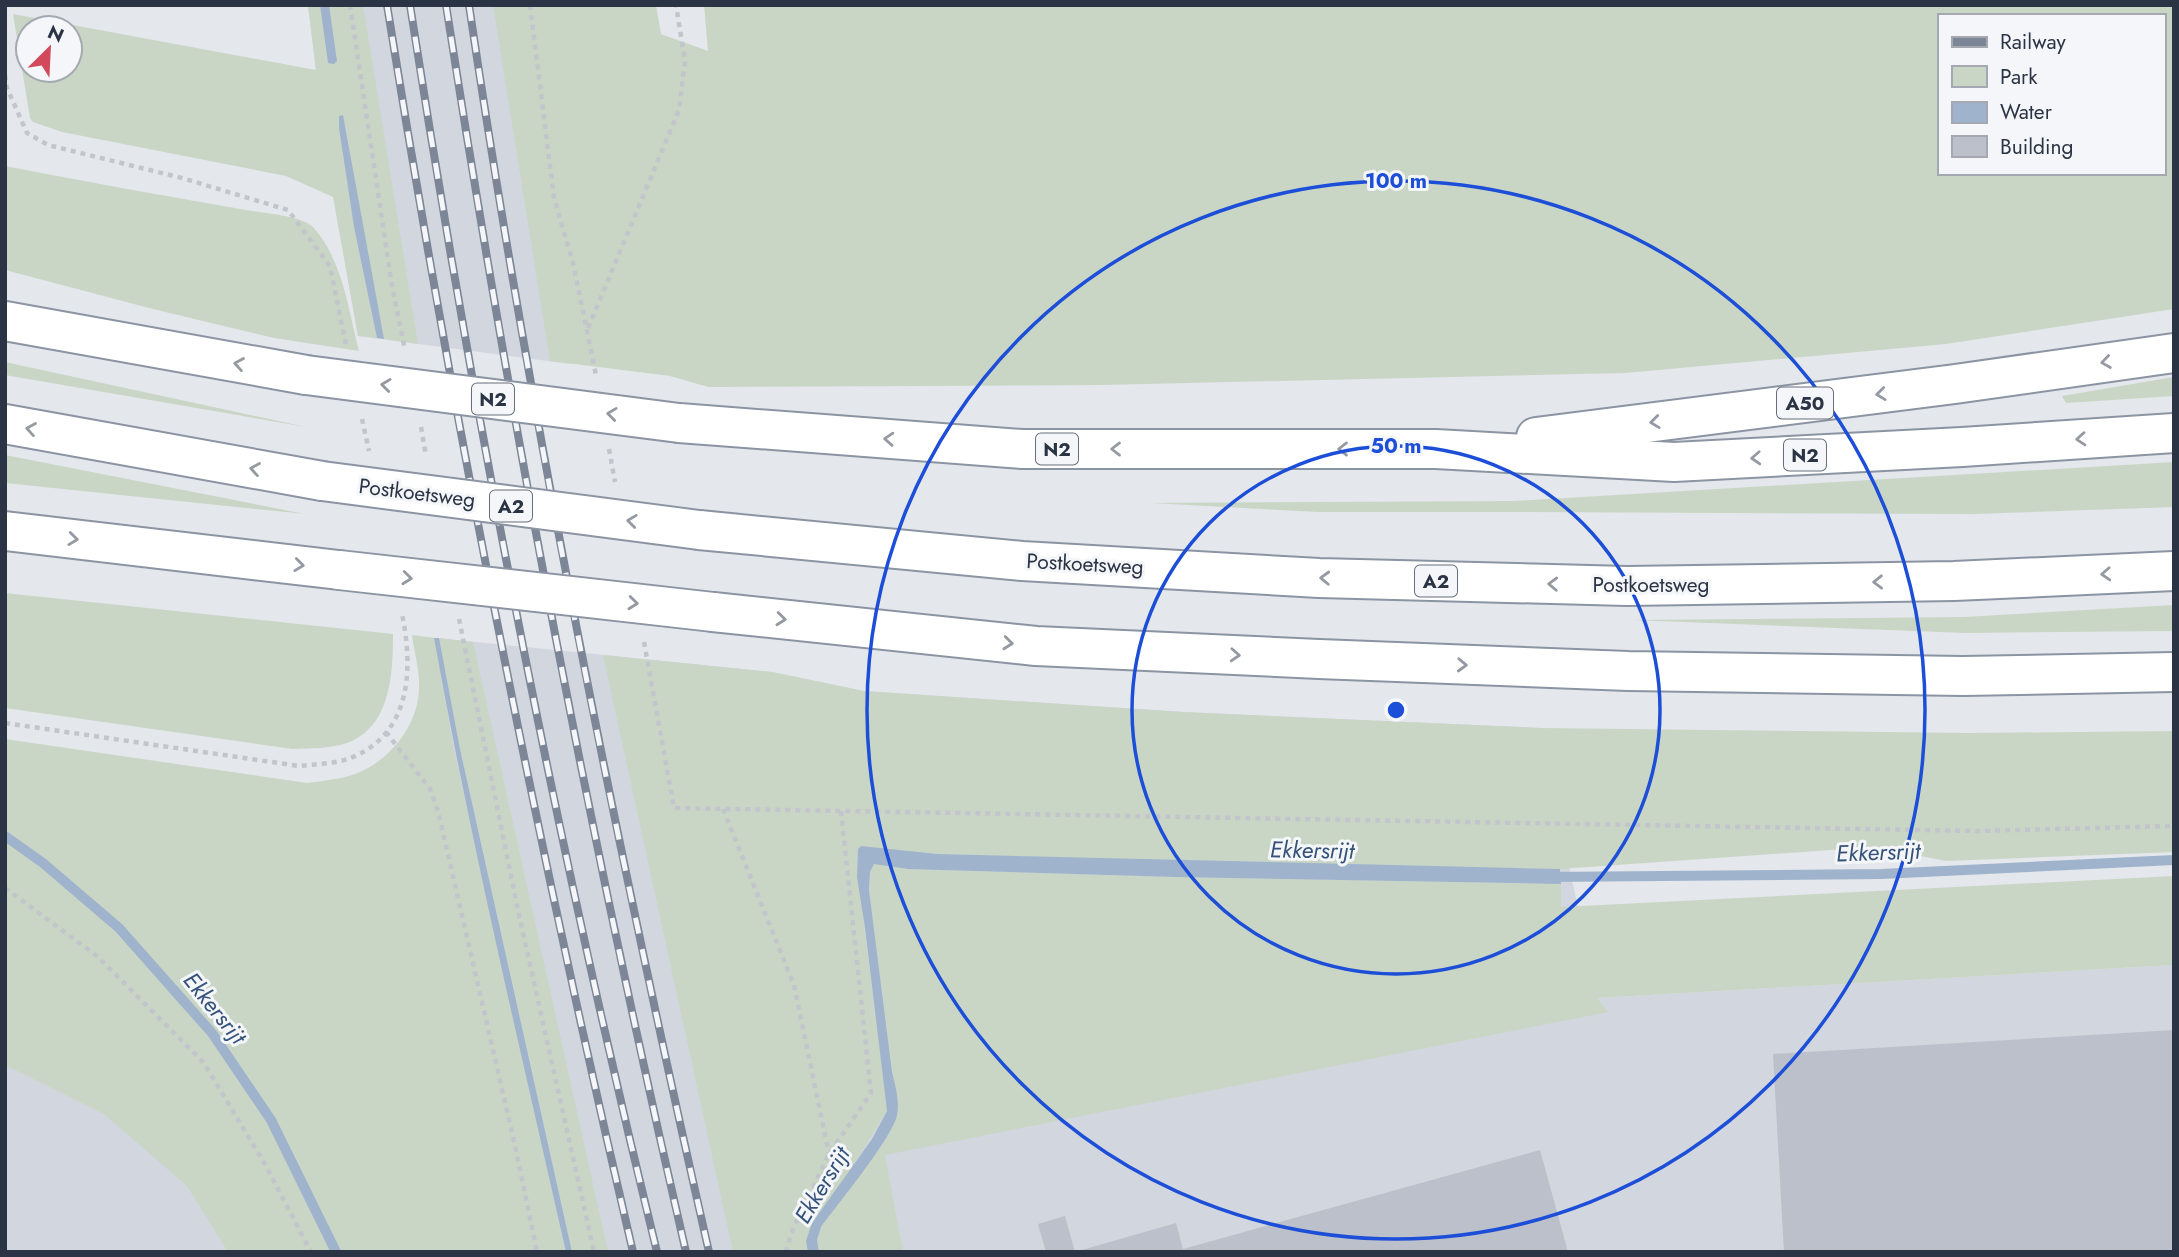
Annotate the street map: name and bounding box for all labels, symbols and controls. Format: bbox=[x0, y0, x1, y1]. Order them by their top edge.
north arrow bbox=[14, 14, 84, 84]
legend bbox=[1938, 14, 2165, 175]
text: N bbox=[43, 19, 68, 49]
text: Railway bbox=[2000, 27, 2066, 57]
text: Park bbox=[2000, 62, 2038, 92]
text: Water bbox=[2000, 97, 2053, 127]
text: Building bbox=[2000, 132, 2073, 162]
text: 100 m bbox=[1365, 166, 1427, 196]
one-way arrow bbox=[2100, 355, 2112, 370]
one-way arrow bbox=[233, 357, 245, 372]
one-way arrow bbox=[380, 378, 392, 393]
road number: N2 bbox=[472, 384, 514, 414]
one-way arrow bbox=[1875, 386, 1887, 401]
road number: A50 bbox=[1777, 388, 1833, 418]
one-way arrow bbox=[606, 407, 618, 422]
one-way arrow bbox=[1649, 414, 1661, 429]
one-way arrow bbox=[25, 422, 37, 437]
text: 50 m bbox=[1371, 431, 1421, 461]
one-way arrow bbox=[883, 432, 894, 447]
one-way arrow bbox=[2075, 432, 2086, 447]
road number: N2 bbox=[1036, 433, 1078, 464]
road number: N2 bbox=[1784, 440, 1826, 470]
one-way arrow bbox=[1110, 441, 1121, 457]
one-way arrow bbox=[1338, 441, 1348, 457]
one-way arrow bbox=[1750, 450, 1761, 465]
one-way arrow bbox=[249, 462, 261, 477]
street label: Postkoetsweg bbox=[357, 471, 477, 515]
road number: A2 bbox=[490, 491, 532, 522]
one-way arrow bbox=[626, 514, 637, 529]
one-way arrow bbox=[67, 531, 79, 546]
street label: Postkoetsweg bbox=[1026, 546, 1144, 582]
one-way arrow bbox=[293, 558, 305, 573]
road number: A2 bbox=[1415, 566, 1457, 596]
one-way arrow bbox=[2100, 567, 2111, 582]
one-way arrow bbox=[401, 570, 413, 585]
one-way arrow bbox=[1320, 570, 1331, 585]
street label: Postkoetsweg bbox=[1592, 570, 1710, 600]
one-way arrow bbox=[1872, 575, 1883, 590]
one-way arrow bbox=[1547, 576, 1558, 592]
one-way arrow bbox=[628, 595, 639, 610]
one-way arrow bbox=[776, 611, 787, 626]
one-way arrow bbox=[1002, 635, 1013, 650]
one-way arrow bbox=[1229, 648, 1240, 663]
one-way arrow bbox=[1457, 657, 1468, 672]
centre of rings bbox=[1384, 698, 1408, 722]
water label: Ekkersrijt bbox=[1270, 832, 1356, 868]
water label: Ekkersrijt bbox=[1835, 833, 1922, 870]
water label: Ekkersrijt bbox=[175, 965, 256, 1053]
water label: Ekkersrijt bbox=[786, 1139, 859, 1230]

